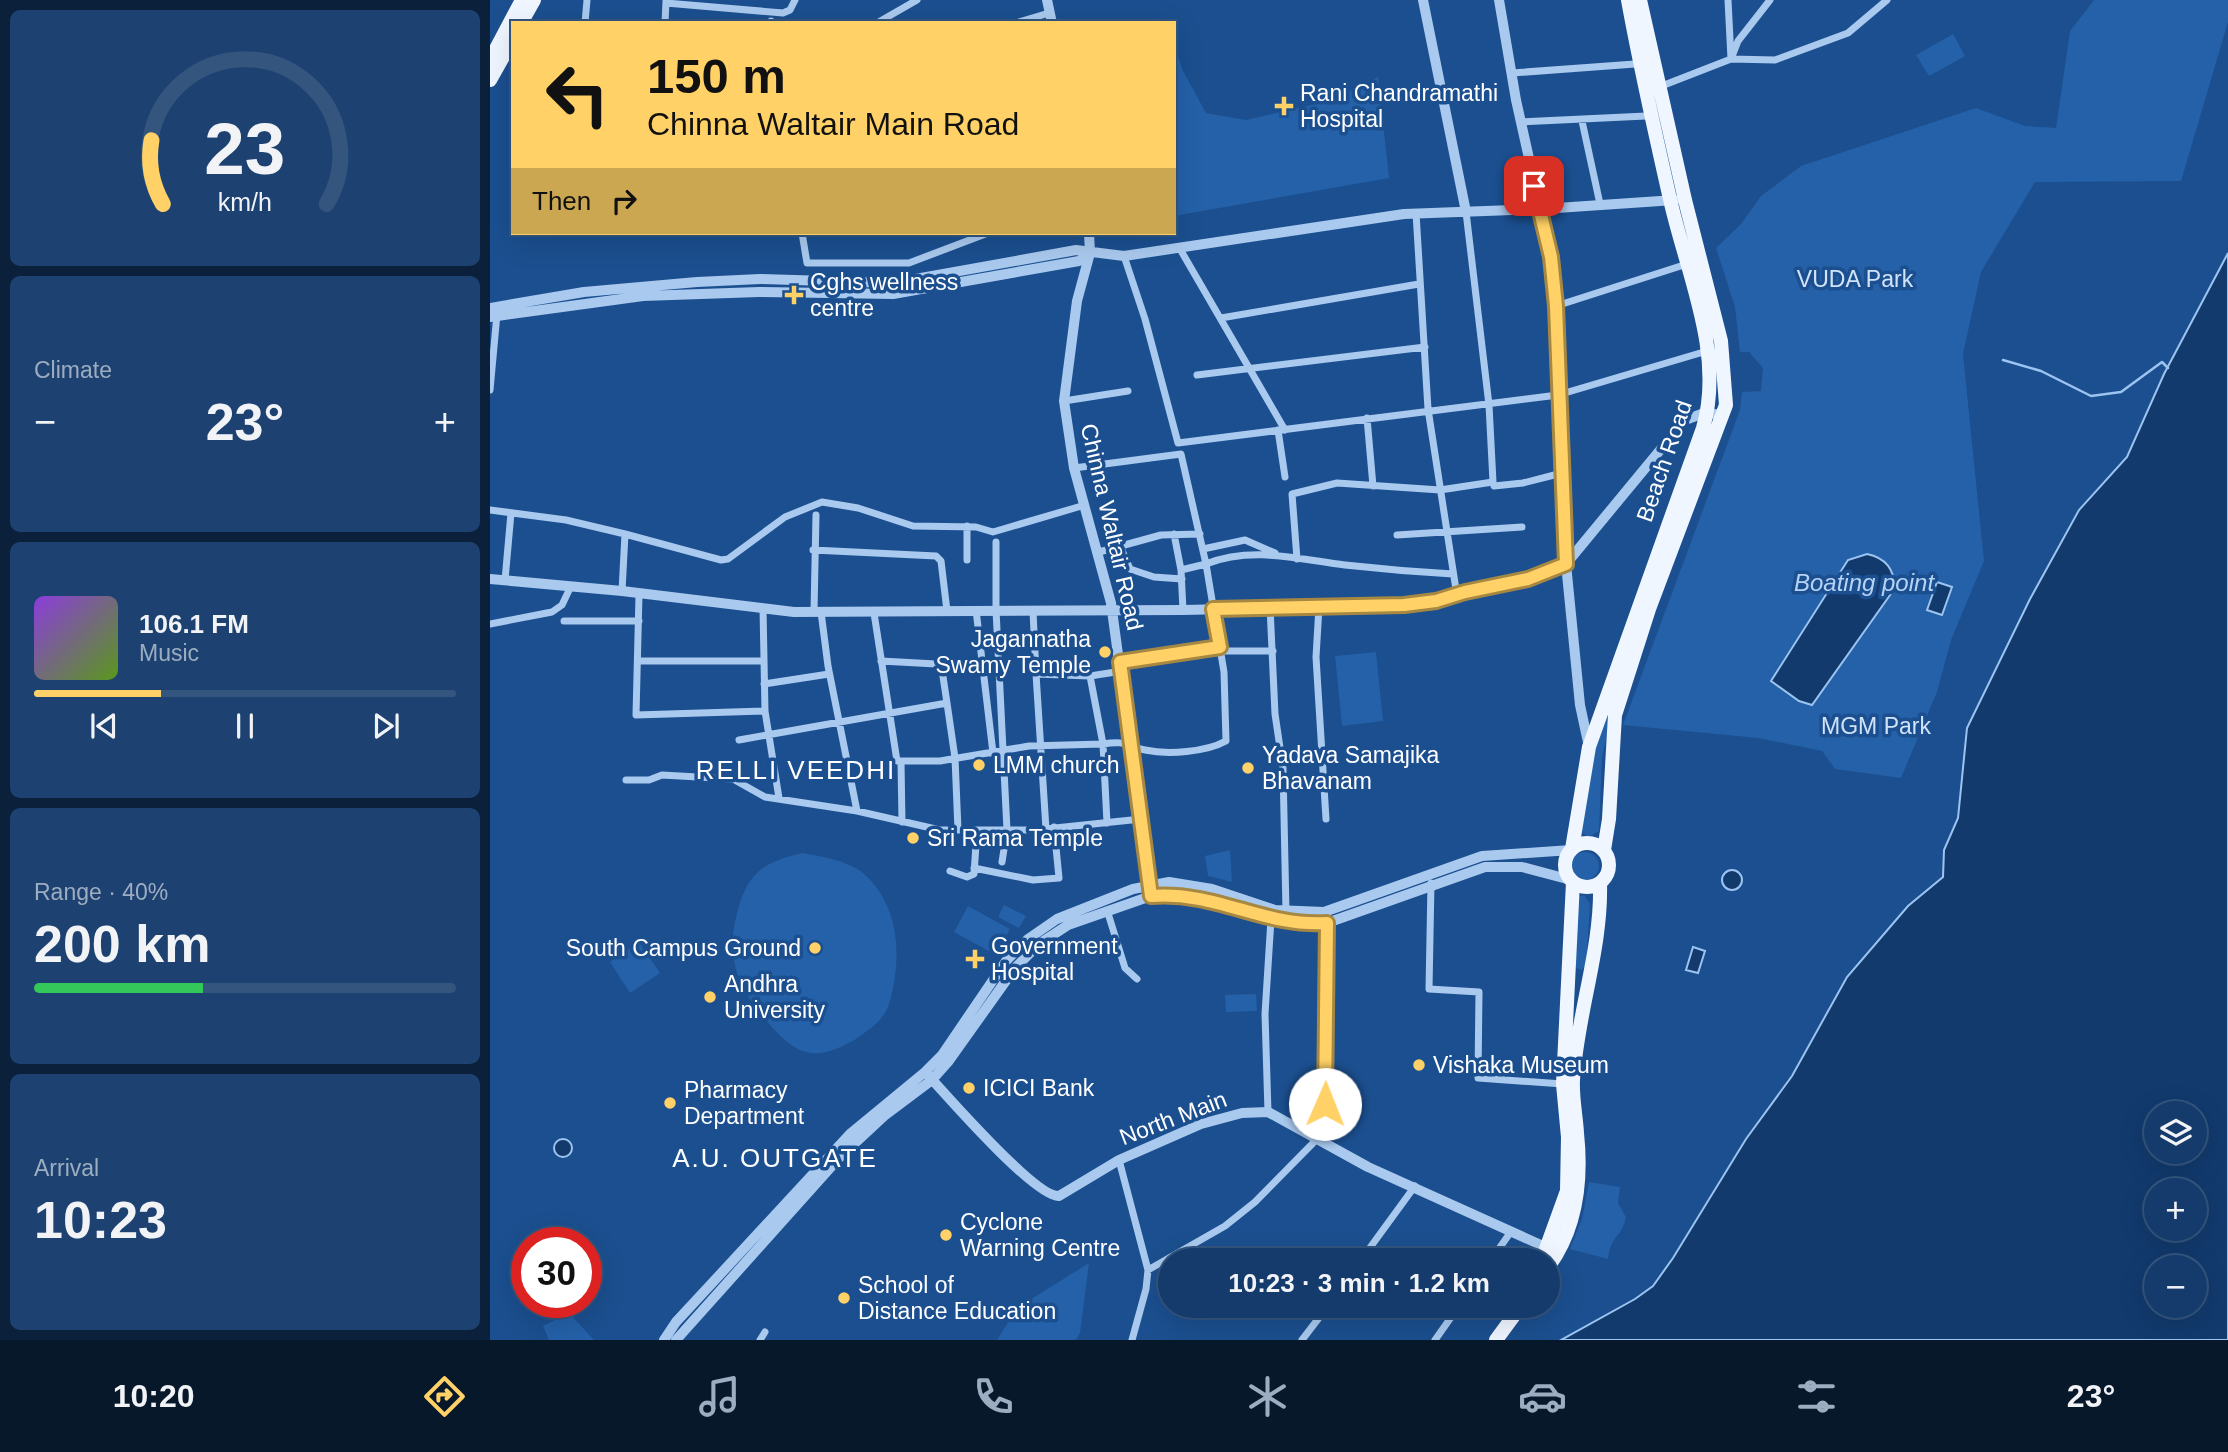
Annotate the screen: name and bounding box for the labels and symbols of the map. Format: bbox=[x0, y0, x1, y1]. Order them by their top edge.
place label: Rani Chandramathi Hospital bbox=[1300, 80, 1498, 132]
marker: Rani Chandramathi Hospital bbox=[1274, 96, 1294, 116]
pin bbox=[1504, 156, 1564, 216]
park label: VUDA Park bbox=[1797, 266, 1914, 292]
place label: Cghs wellness centre bbox=[810, 269, 958, 321]
marker: Cghs wellness centre bbox=[784, 285, 804, 305]
street label: Beach Road bbox=[1631, 397, 1697, 525]
street label: Chinna Waltair Road bbox=[1076, 421, 1148, 633]
water label: Boating point bbox=[1794, 569, 1935, 596]
place label: Jagannatha Swamy Temple bbox=[935, 626, 1091, 678]
marker: Jagannatha Swamy Temple bbox=[1097, 644, 1113, 660]
park label: MGM Park bbox=[1821, 713, 1931, 739]
place label: Yadava Samajika Bhavanam bbox=[1262, 742, 1439, 794]
place label: LMM church bbox=[993, 752, 1120, 778]
district label: RELLI VEEDHI bbox=[696, 755, 896, 785]
marker: LMM church bbox=[971, 757, 987, 773]
marker: Yadava Samajika Bhavanam bbox=[1240, 760, 1256, 776]
place label: Sri Rama Temple bbox=[927, 825, 1103, 851]
marker: Sri Rama Temple bbox=[905, 830, 921, 846]
place label: Government Hospital bbox=[991, 933, 1118, 985]
place label: South Campus Ground bbox=[566, 935, 801, 961]
marker: South Campus Ground bbox=[807, 940, 823, 956]
marker: Government Hospital bbox=[965, 949, 985, 969]
place label: Andhra University bbox=[724, 971, 825, 1023]
marker: Andhra University bbox=[702, 989, 718, 1005]
place label: Vishaka Museum bbox=[1433, 1052, 1609, 1078]
marker: Vishaka Museum bbox=[1411, 1057, 1427, 1073]
position arrow bbox=[1288, 1067, 1362, 1141]
place label: ICICI Bank bbox=[983, 1075, 1095, 1101]
place label: Pharmacy Department bbox=[684, 1077, 805, 1129]
marker: ICICI Bank bbox=[961, 1080, 977, 1096]
street label: North Main bbox=[1116, 1086, 1230, 1150]
marker: Pharmacy Department bbox=[662, 1095, 678, 1111]
district label: A.U. OUTGATE bbox=[672, 1143, 878, 1173]
place label: Cyclone Warning Centre bbox=[960, 1209, 1120, 1261]
speed limit sign: 30 bbox=[511, 1227, 602, 1318]
marker: Cyclone Warning Centre bbox=[938, 1227, 954, 1243]
place label: School of Distance Education bbox=[858, 1272, 1056, 1324]
marker: School of Distance Education bbox=[836, 1290, 852, 1306]

